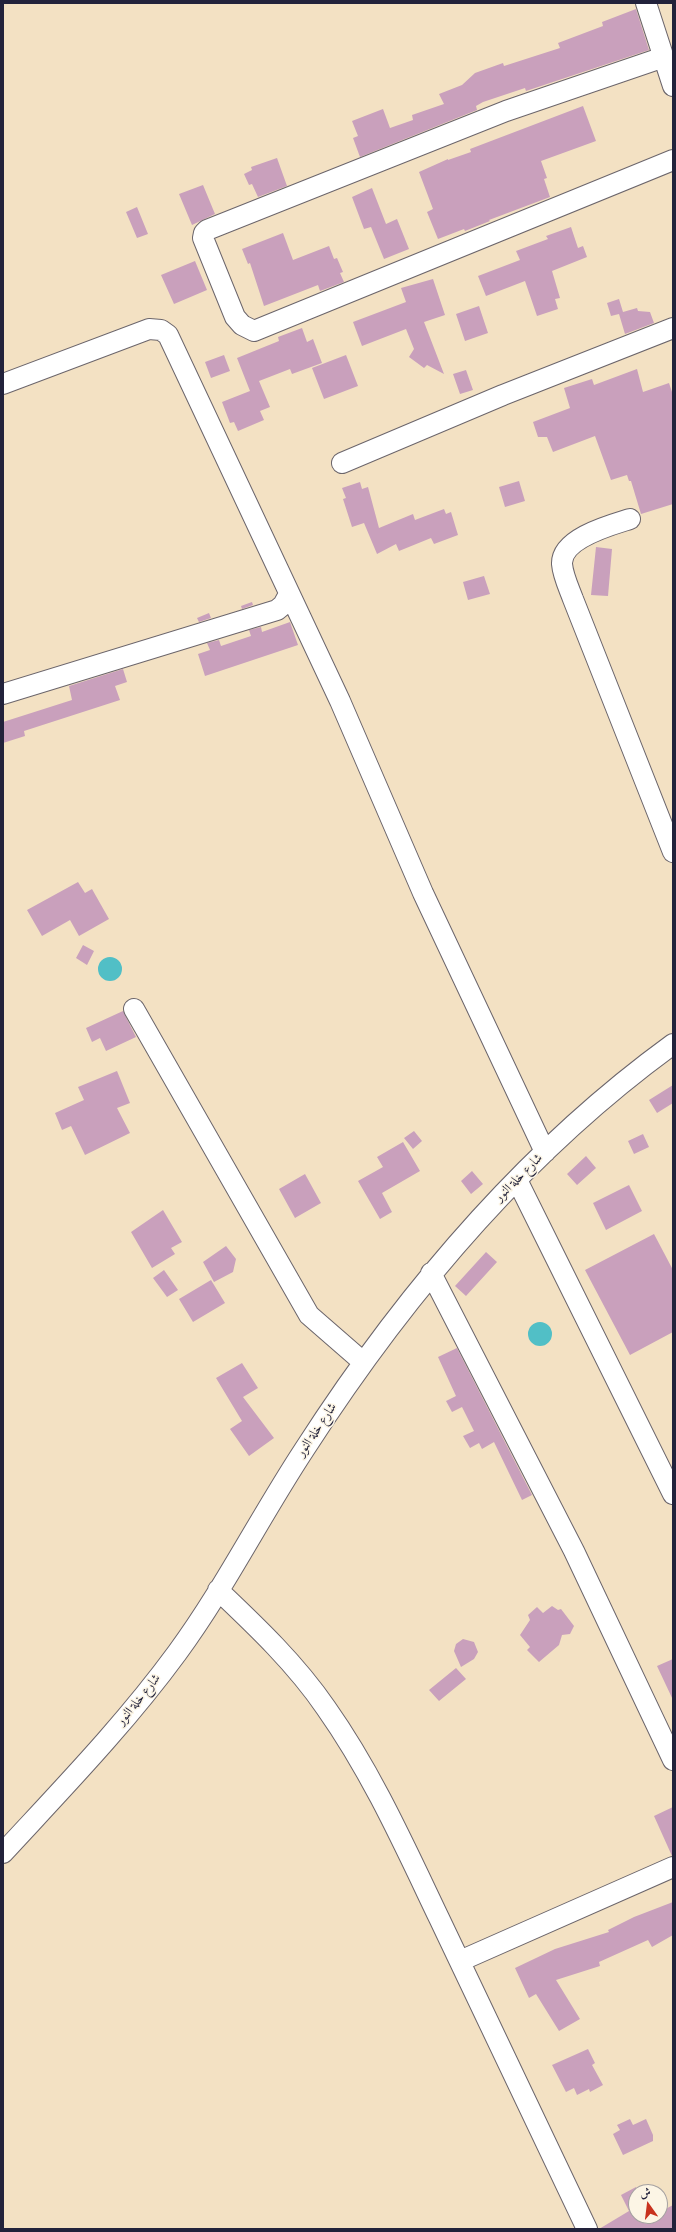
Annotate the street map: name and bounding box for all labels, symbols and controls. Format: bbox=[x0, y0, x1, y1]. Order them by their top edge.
street label: شارع خلة النور bbox=[492, 1151, 546, 1205]
street label: شارع خلة النور bbox=[293, 1400, 341, 1460]
street label: شارع خلة النور bbox=[114, 1671, 164, 1729]
north arrow bbox=[628, 2184, 668, 2224]
text: ش bbox=[638, 2185, 652, 2201]

